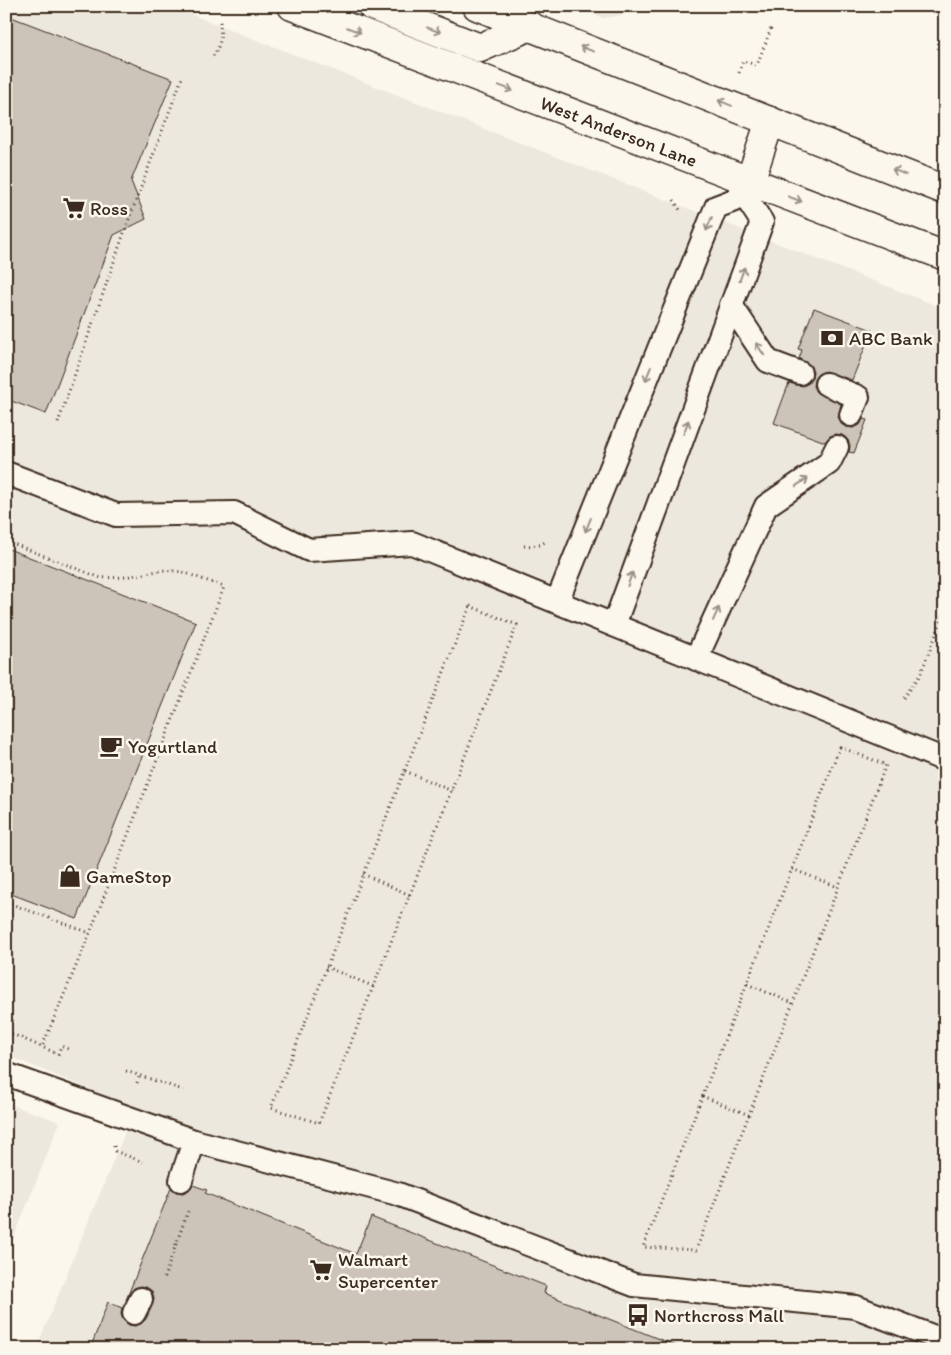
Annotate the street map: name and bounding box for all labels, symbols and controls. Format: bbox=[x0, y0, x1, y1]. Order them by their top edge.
one-way arrow bbox=[346, 26, 361, 35]
one-way arrow bbox=[426, 26, 441, 35]
one-way arrow bbox=[580, 43, 595, 53]
one-way arrow bbox=[498, 84, 513, 93]
street label: West Anderson Lane bbox=[537, 91, 701, 172]
one-way arrow bbox=[717, 97, 732, 106]
one-way arrow bbox=[892, 166, 907, 175]
supermarket icon: Ross bbox=[61, 195, 87, 221]
one-way arrow bbox=[787, 195, 802, 204]
place label: Ross bbox=[90, 197, 128, 220]
one-way arrow bbox=[704, 215, 713, 231]
one-way arrow bbox=[738, 267, 747, 283]
bank icon: ABC Bank bbox=[819, 325, 845, 351]
place label: ABC Bank bbox=[849, 327, 933, 350]
one-way arrow bbox=[755, 342, 765, 356]
one-way arrow bbox=[643, 366, 653, 381]
one-way arrow bbox=[682, 420, 692, 435]
one-way arrow bbox=[794, 476, 808, 486]
one-way arrow bbox=[583, 517, 592, 532]
one-way arrow bbox=[626, 572, 635, 588]
one-way arrow bbox=[712, 607, 722, 622]
cafe icon: Yogurtland bbox=[98, 733, 124, 759]
place label: Yogurtland bbox=[128, 735, 218, 758]
shop icon: GameStop bbox=[57, 863, 83, 889]
place label: GameStop bbox=[86, 865, 172, 888]
place label: Walmart Supercenter bbox=[338, 1248, 438, 1293]
supermarket icon: Walmart Supercenter bbox=[308, 1257, 334, 1283]
bus stop icon: Northcross Mall bbox=[625, 1302, 651, 1328]
place label: Northcross Mall bbox=[654, 1304, 784, 1327]

